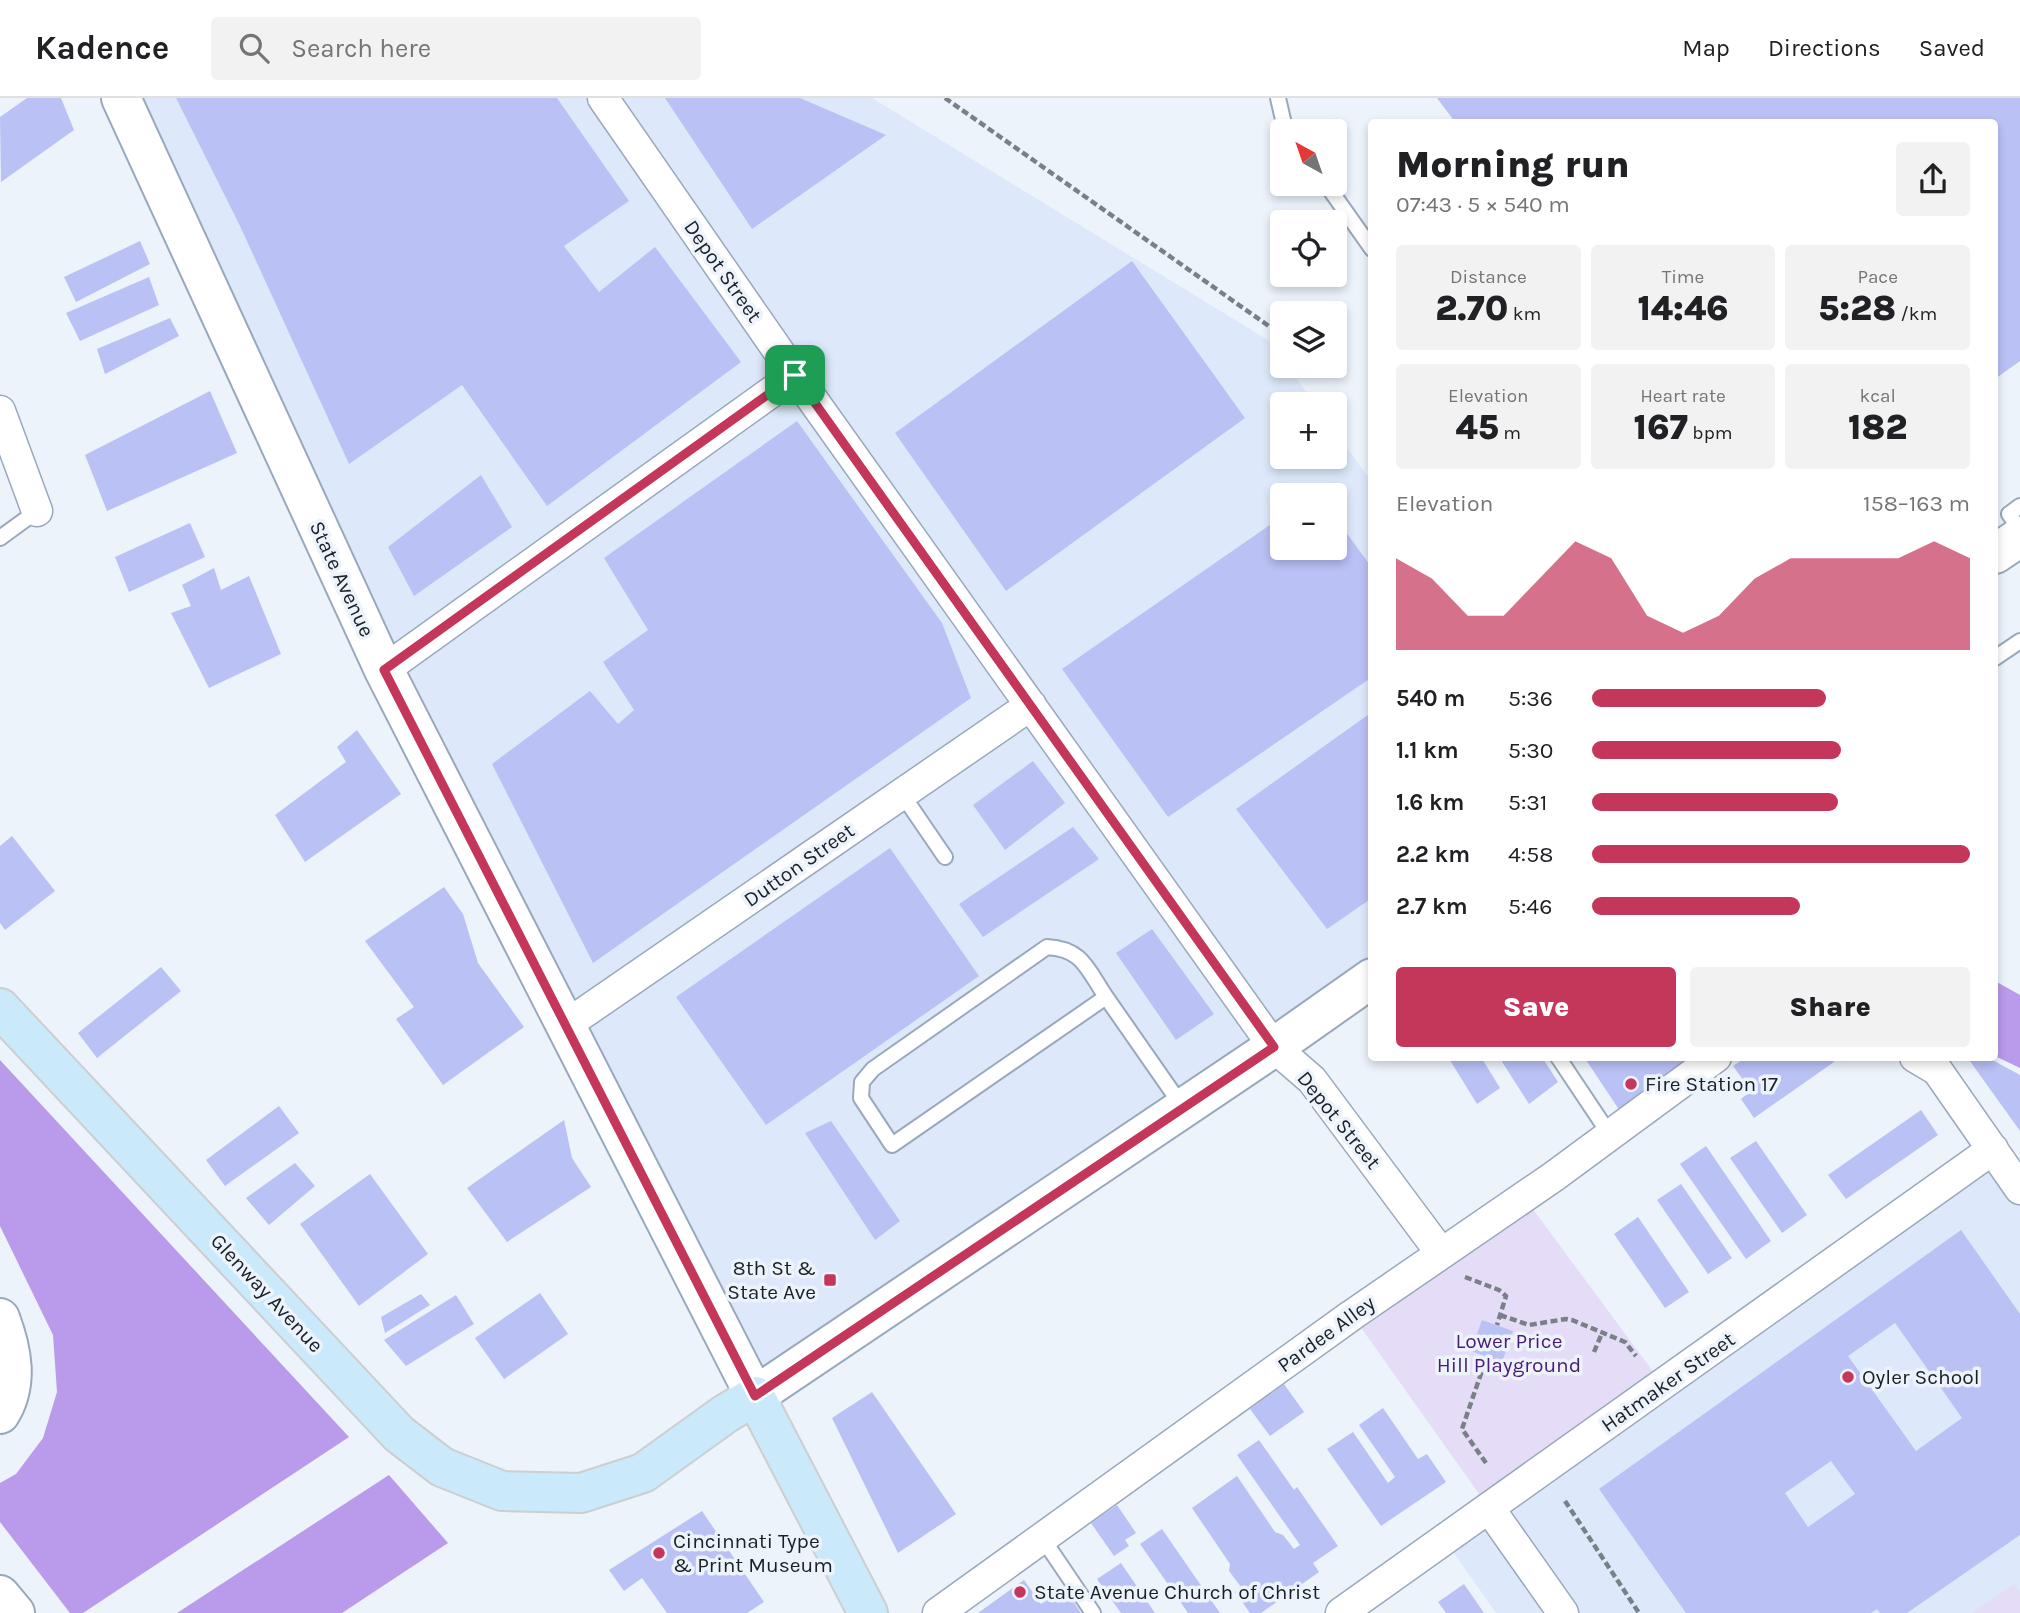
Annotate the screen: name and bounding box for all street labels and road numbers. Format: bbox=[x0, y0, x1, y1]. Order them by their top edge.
street label: Depot Street bbox=[679, 215, 767, 327]
street label: State Avenue bbox=[305, 517, 379, 641]
street label: Dutton Street bbox=[739, 818, 859, 912]
street label: Depot Street bbox=[1292, 1066, 1386, 1174]
street label: Glenway Avenue bbox=[206, 1229, 328, 1357]
street label: Pardee Alley bbox=[1273, 1291, 1379, 1377]
street label: Hatmaker Street bbox=[1597, 1327, 1739, 1437]

